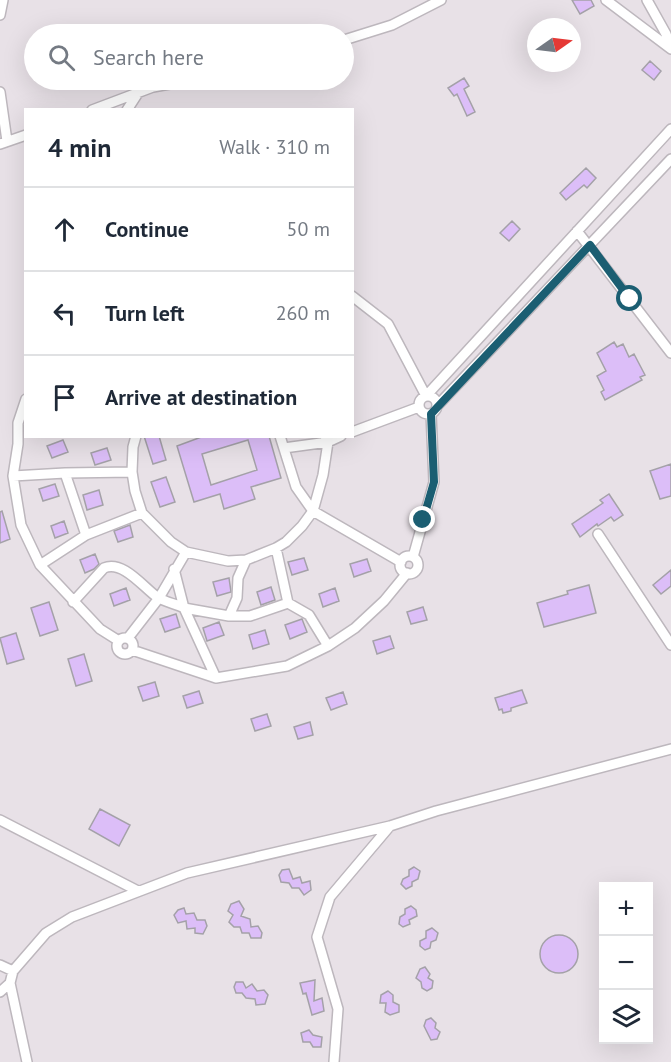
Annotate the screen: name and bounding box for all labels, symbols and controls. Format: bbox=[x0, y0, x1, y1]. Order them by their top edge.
north arrow bbox=[527, 18, 581, 72]
search box bbox=[24, 24, 354, 90]
icon: search bbox=[45, 41, 78, 74]
text: Search here bbox=[93, 43, 204, 71]
text: 4 min bbox=[48, 131, 111, 164]
text: Walk · 310 m bbox=[219, 134, 330, 160]
icon: ahead bbox=[48, 213, 81, 246]
text: Continue bbox=[105, 215, 189, 243]
text: 50 m bbox=[287, 216, 330, 242]
route start bbox=[616, 285, 642, 311]
icon: left bbox=[48, 297, 81, 330]
text: Turn left bbox=[105, 299, 185, 327]
text: 260 m bbox=[276, 300, 330, 326]
icon: arrive bbox=[48, 381, 81, 414]
text: Arrive at destination bbox=[105, 383, 297, 411]
route end bbox=[409, 506, 435, 532]
map controls bbox=[599, 882, 653, 1044]
button: + bbox=[599, 882, 653, 936]
button: − bbox=[599, 936, 653, 990]
button: layers bbox=[599, 990, 653, 1044]

